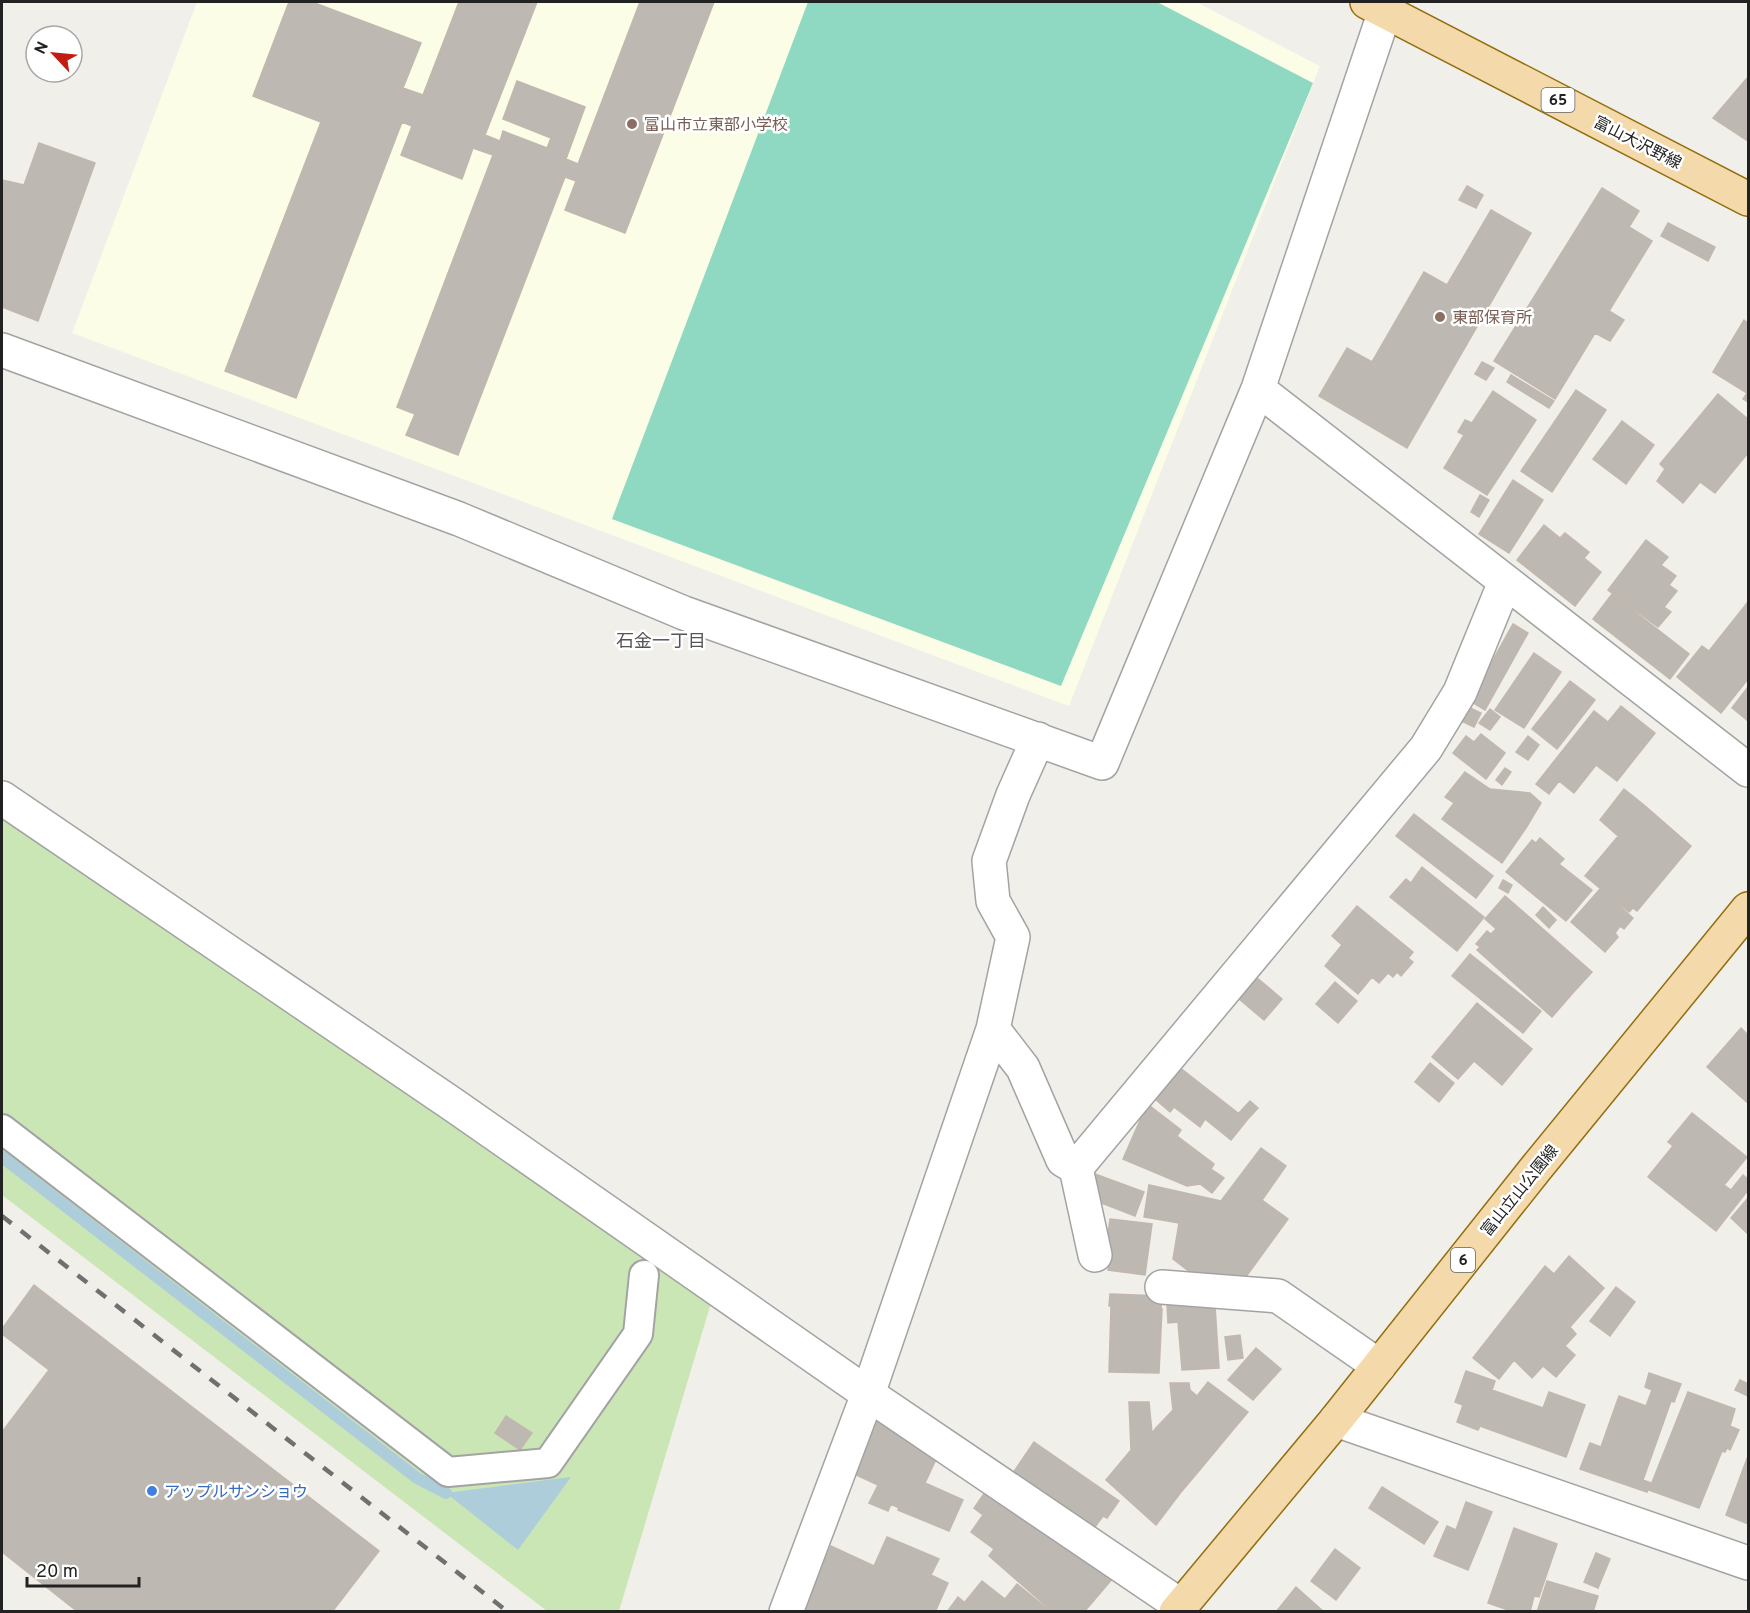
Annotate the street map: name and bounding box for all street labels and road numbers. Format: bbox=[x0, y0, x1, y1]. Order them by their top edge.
road number: 65 bbox=[1542, 88, 1574, 112]
street label: 富山大沢野線 bbox=[1590, 113, 1684, 174]
street label: 富山立山公園線 bbox=[1478, 1141, 1564, 1241]
road number: 6 bbox=[1451, 1248, 1475, 1272]

